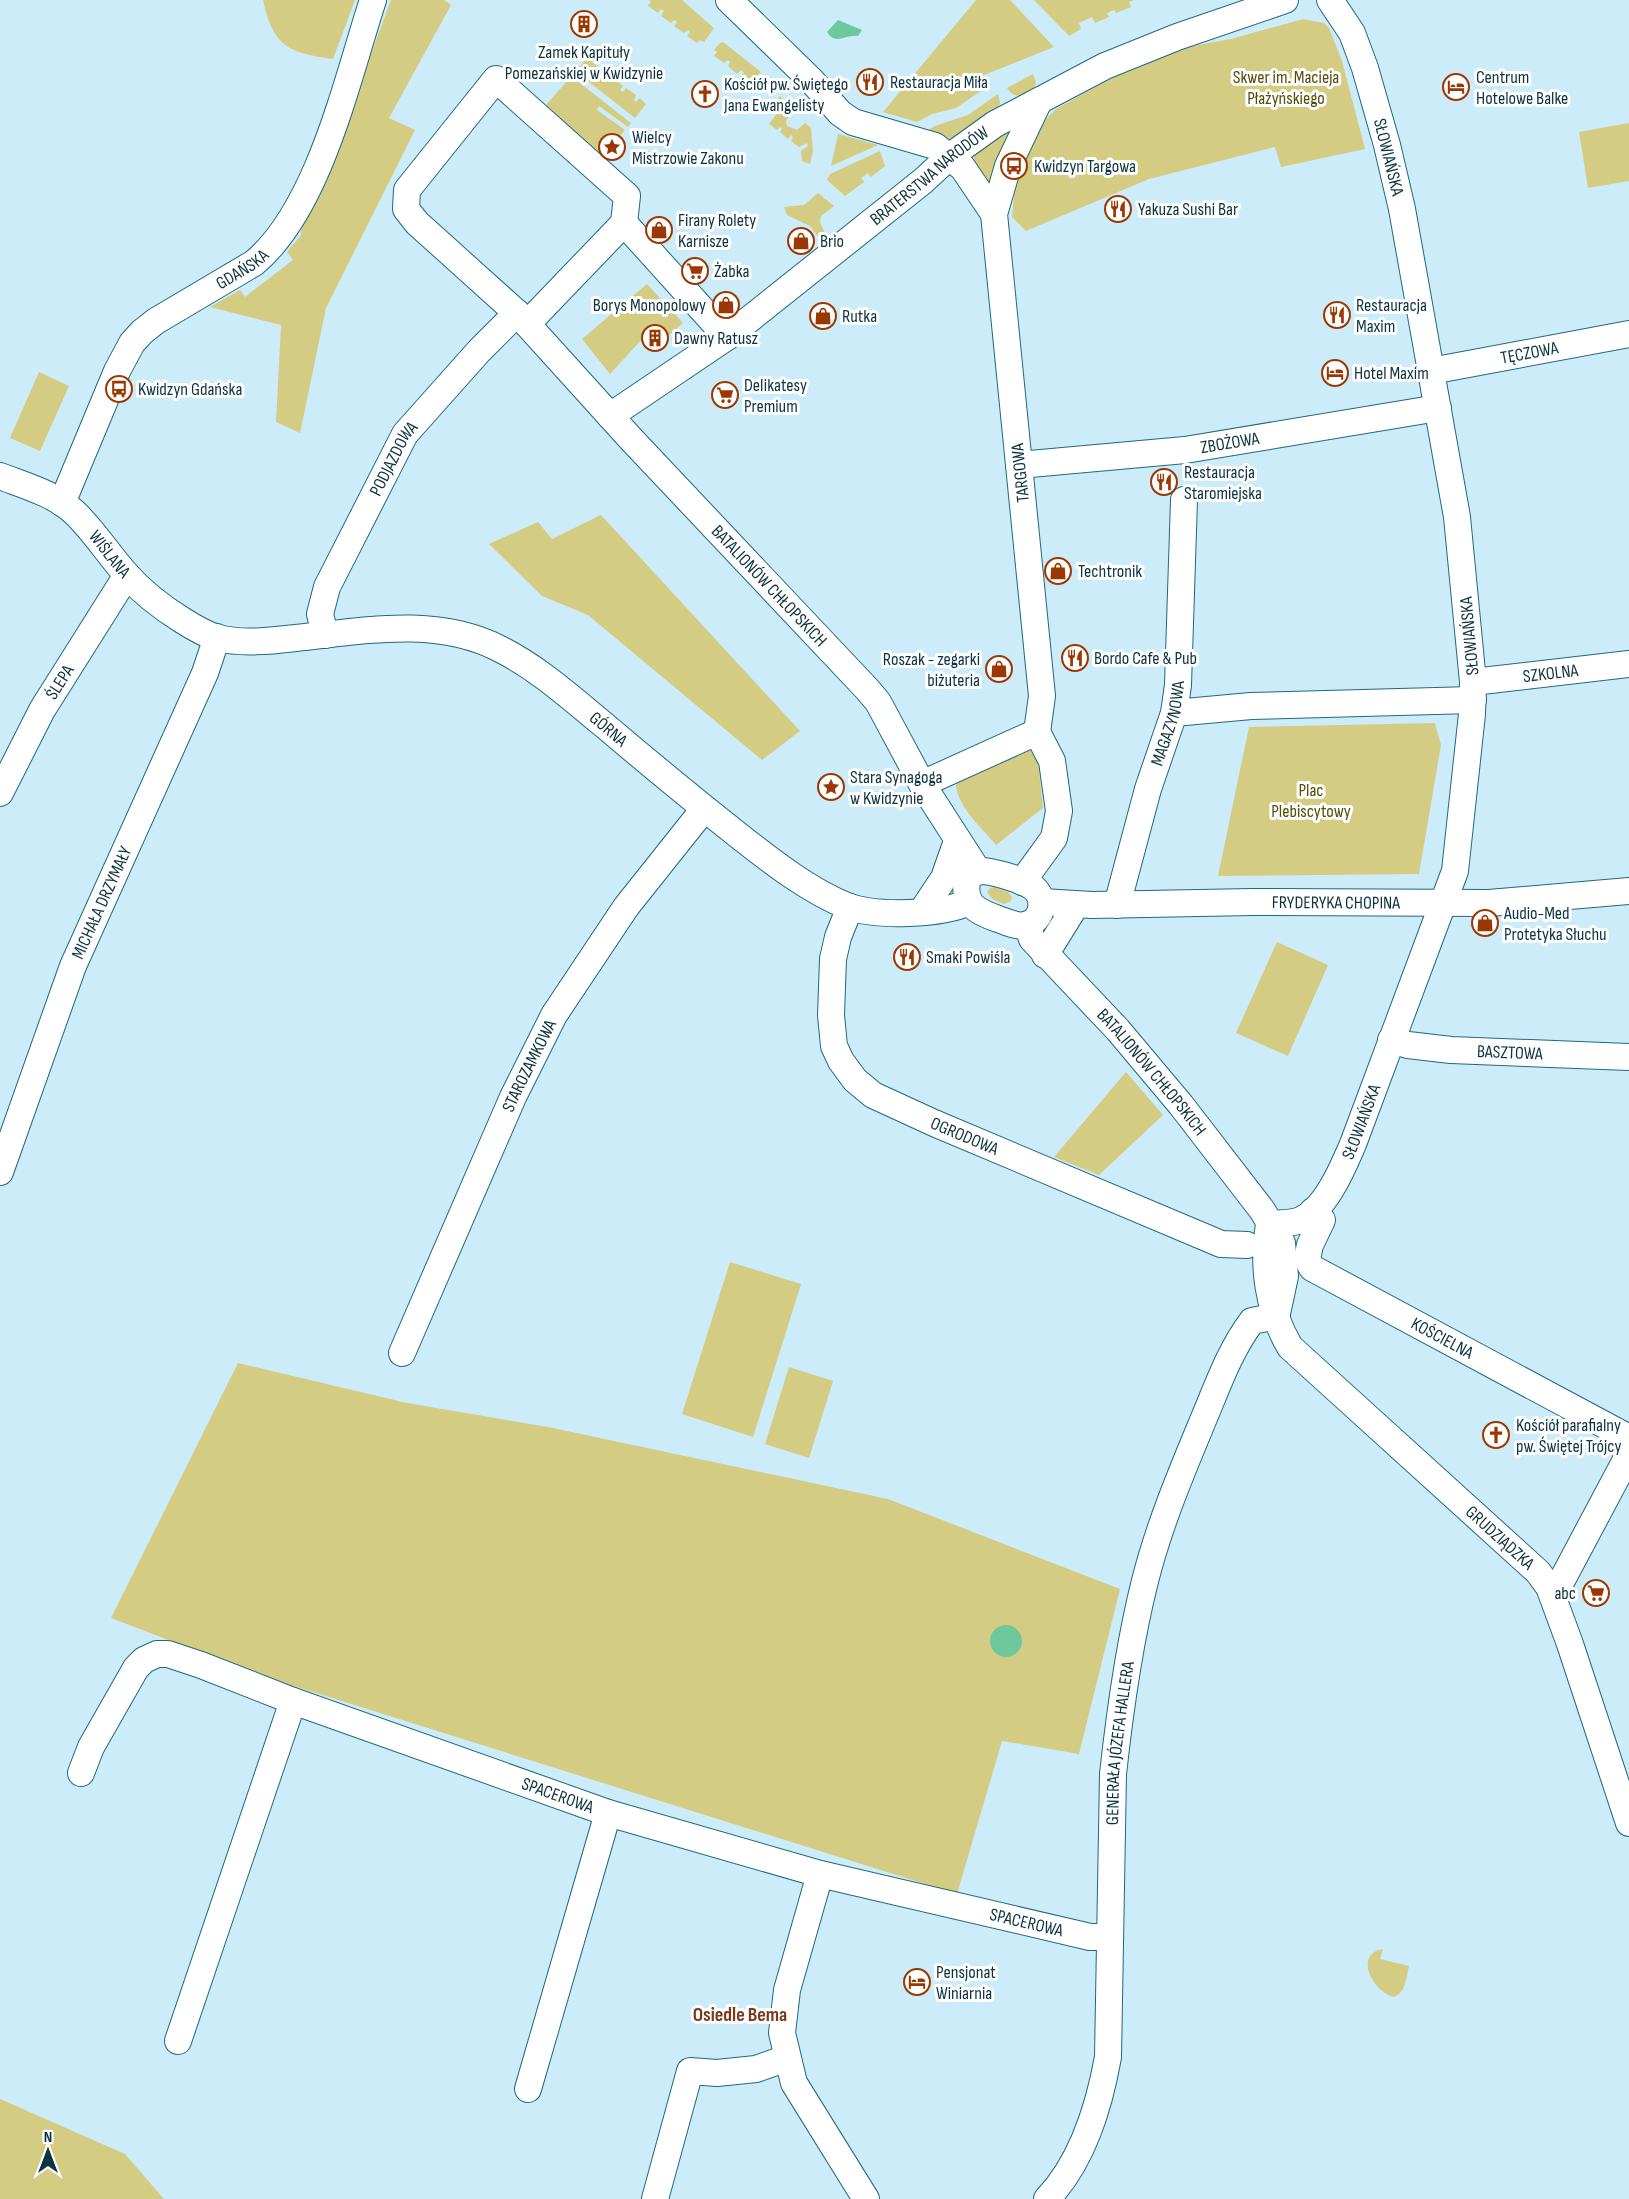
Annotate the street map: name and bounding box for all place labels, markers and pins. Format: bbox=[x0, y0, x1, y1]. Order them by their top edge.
building icon: Zamek Kapituły Pomezańskiej w Kwidzynie bbox=[569, 9, 599, 39]
place label: Zamek Kapituły Pomezańskiej w Kwidzynie bbox=[505, 42, 663, 84]
restaurant icon: Restauracja Miła bbox=[855, 67, 885, 97]
place label: Centrum Hotelowe Balke bbox=[1476, 67, 1568, 109]
place label: Restauracja Miła bbox=[890, 72, 988, 93]
hotel icon: Centrum Hotelowe Balke bbox=[1441, 72, 1471, 102]
place label: Kościół pw. Świętego Jana Ewangelisty bbox=[723, 74, 848, 116]
church icon: Kościół pw. Świętego Jana Ewangelisty bbox=[690, 79, 720, 109]
place label: Wielcy Mistrzowie Zakonu bbox=[632, 127, 744, 169]
place icon: Wielcy Mistrzowie Zakonu bbox=[597, 132, 627, 162]
bus stop icon: Kwidzyn Targowa bbox=[999, 151, 1029, 181]
place label: Kwidzyn Targowa bbox=[1034, 156, 1136, 177]
restaurant icon: Yakuza Sushi Bar bbox=[1103, 194, 1133, 224]
place label: Yakuza Sushi Bar bbox=[1138, 199, 1238, 220]
place label: Firany Rolety Karnisze bbox=[678, 210, 756, 252]
shop icon: Firany Rolety Karnisze bbox=[644, 215, 674, 245]
shop icon: Brio bbox=[786, 226, 816, 256]
place label: Brio bbox=[820, 231, 844, 252]
supermarket icon: Żabka bbox=[680, 256, 710, 286]
place label: Żabka bbox=[714, 261, 750, 282]
shop icon: Borys Monopolowy bbox=[711, 290, 741, 320]
place label: Borys Monopolowy bbox=[593, 295, 706, 316]
place label: Restauracja Maxim bbox=[1356, 295, 1427, 337]
restaurant icon: Restauracja Maxim bbox=[1322, 300, 1352, 330]
shop icon: Rutka bbox=[808, 301, 838, 331]
place label: Rutka bbox=[842, 306, 877, 327]
building icon: Dawny Ratusz bbox=[640, 323, 670, 353]
place label: Dawny Ratusz bbox=[674, 328, 758, 349]
hotel icon: Hotel Maxim bbox=[1320, 358, 1350, 388]
place label: Hotel Maxim bbox=[1354, 363, 1429, 384]
bus stop icon: Kwidzyn Gdańska bbox=[104, 374, 134, 404]
place label: Delikatesy Premium bbox=[744, 375, 807, 417]
place label: Kwidzyn Gdańska bbox=[138, 379, 242, 400]
supermarket icon: Delikatesy Premium bbox=[710, 380, 740, 410]
place label: Restauracja Staromiejska bbox=[1184, 462, 1262, 504]
restaurant icon: Restauracja Staromiejska bbox=[1149, 467, 1179, 497]
shop icon: Techtronik bbox=[1043, 556, 1073, 586]
place label: Techtronik bbox=[1078, 561, 1142, 582]
restaurant icon: Bordo Cafe & Pub bbox=[1060, 643, 1090, 673]
place label: Bordo Cafe & Pub bbox=[1094, 648, 1197, 669]
place label: Roszak - zegarki biżuteria bbox=[883, 649, 980, 691]
shop icon: Roszak - zegarki biżuteria bbox=[984, 654, 1014, 684]
place label: Stara Synagoga w Kwidzynie bbox=[850, 767, 942, 809]
place icon: Stara Synagoga w Kwidzynie bbox=[816, 772, 846, 802]
place label: Audio-Med Protetyka Słuchu bbox=[1503, 903, 1607, 945]
shop icon: Audio-Med Protetyka Słuchu bbox=[1470, 908, 1500, 938]
restaurant icon: Smaki Powiśla bbox=[892, 942, 922, 972]
place label: Smaki Powiśla bbox=[926, 947, 1011, 968]
place label: Kościół parafialny pw. Świętej Trójcy bbox=[1516, 1415, 1621, 1457]
church icon: Kościół parafialny pw. Świętej Trójcy bbox=[1481, 1420, 1511, 1450]
supermarket icon: abc bbox=[1581, 1578, 1611, 1608]
place label: abc bbox=[1554, 1583, 1576, 1604]
place label: Pensjonat Winiarnia bbox=[936, 1962, 996, 2004]
hotel icon: Pensjonat Winiarnia bbox=[902, 1967, 932, 1997]

